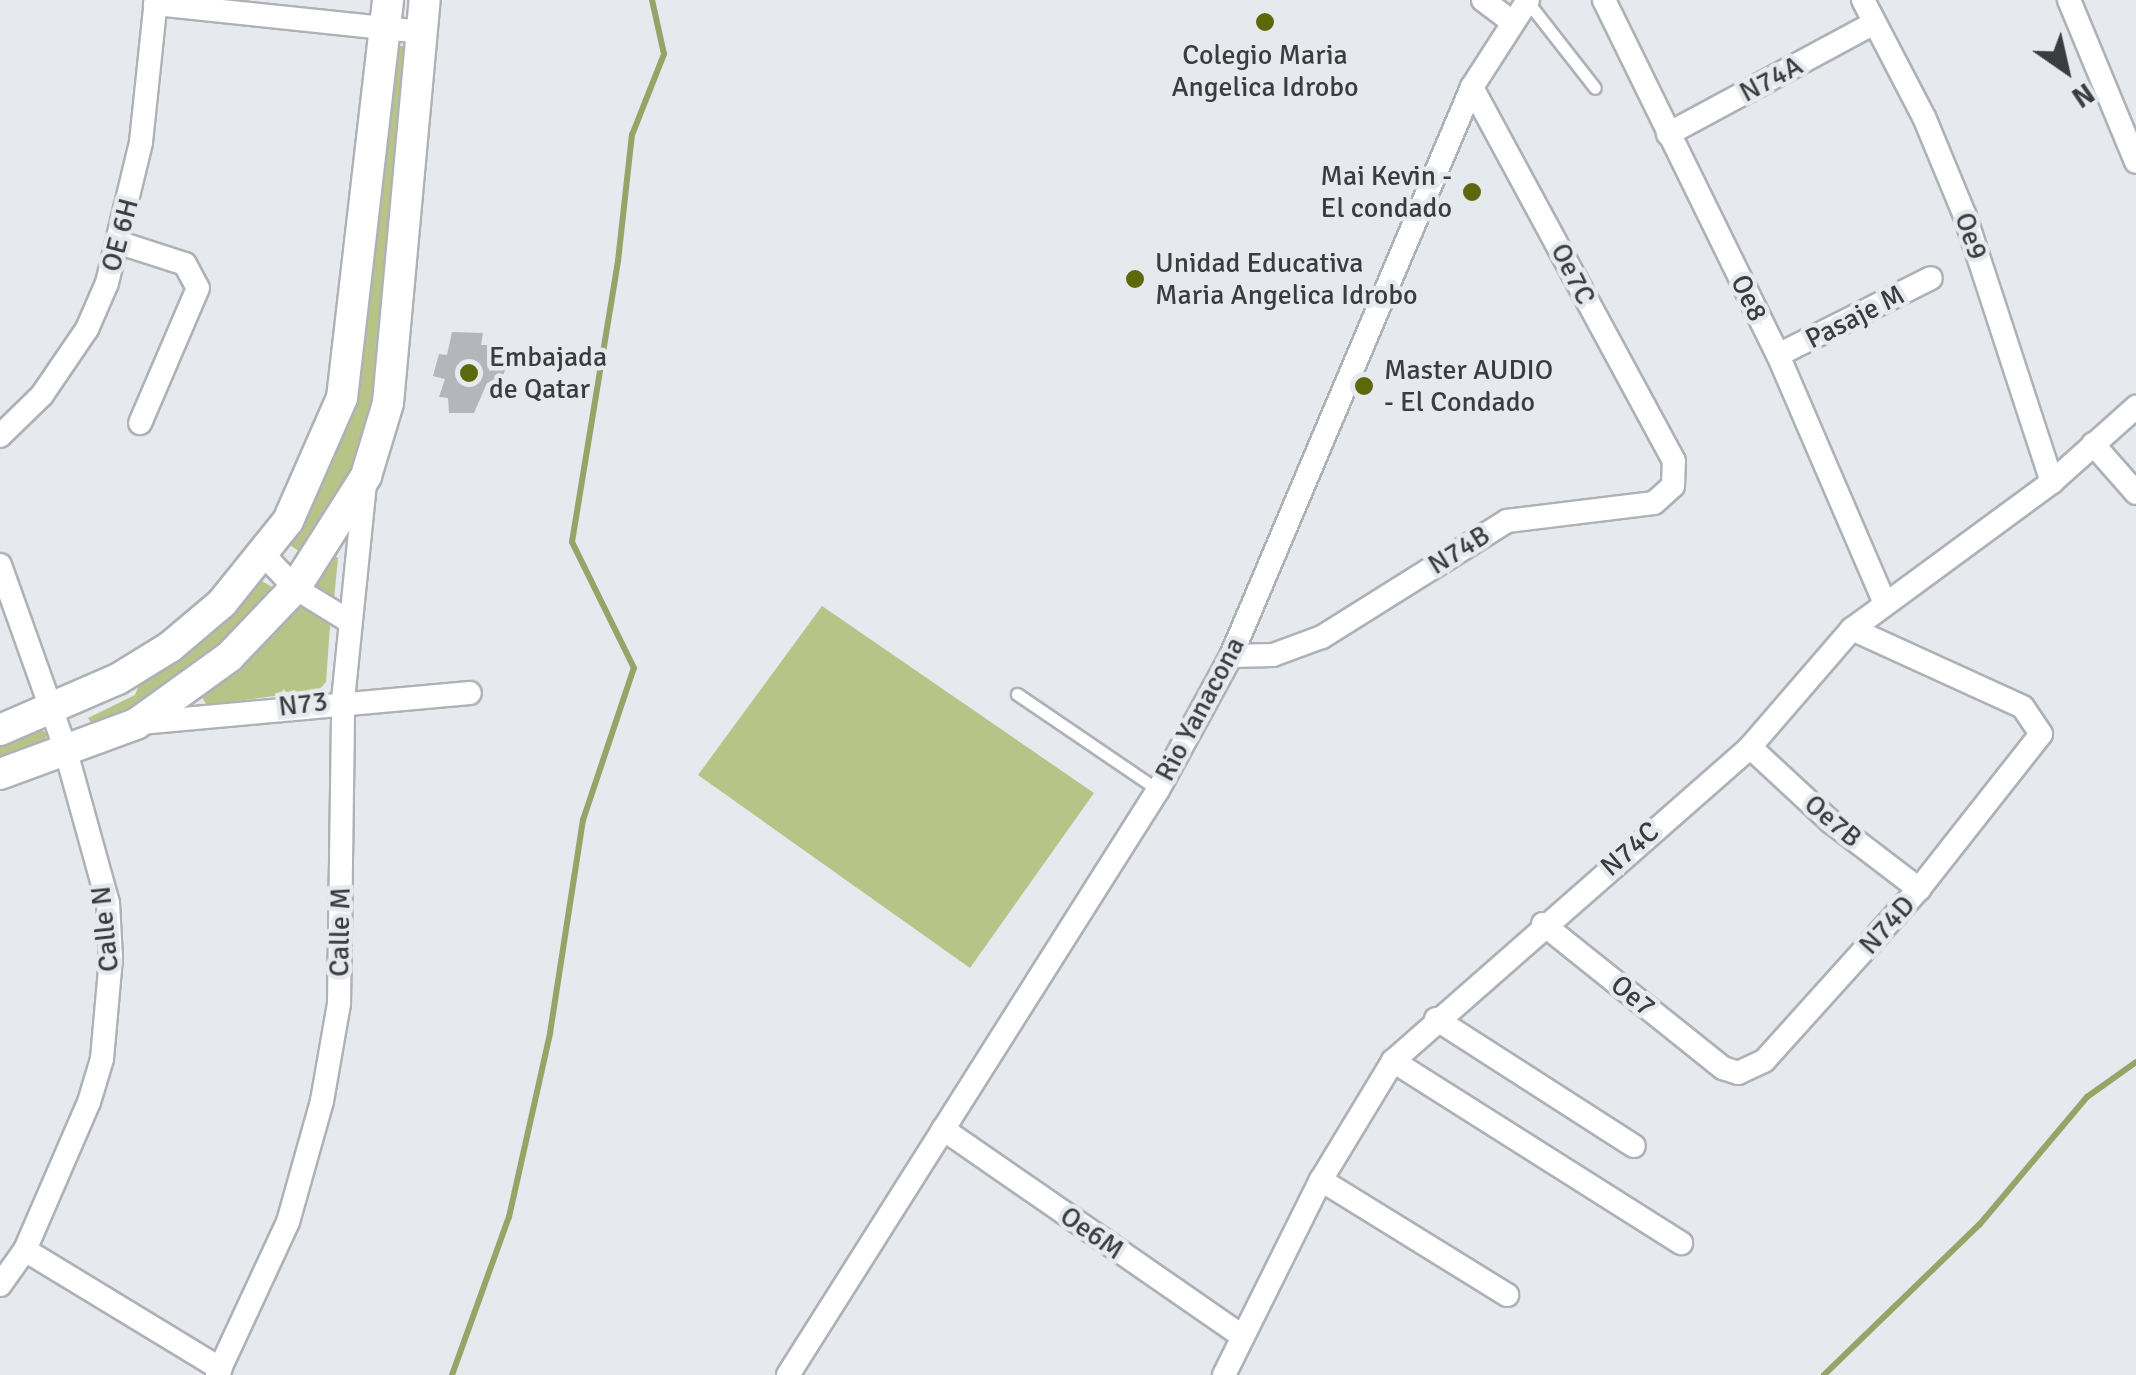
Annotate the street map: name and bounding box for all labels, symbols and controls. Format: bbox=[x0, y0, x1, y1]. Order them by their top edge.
marker: Colegio Maria Angelica Idrobo bbox=[1254, 11, 1276, 33]
north arrow bbox=[2016, 20, 2116, 120]
place label: Colegio Maria Angelica Idrobo bbox=[1171, 38, 1359, 104]
street label: N74A bbox=[1734, 49, 1808, 109]
text: N bbox=[2065, 75, 2100, 114]
place label: Mai Kevin - El condado bbox=[1320, 159, 1452, 225]
marker: Mai Kevin - El condado bbox=[1461, 181, 1483, 203]
street label: OE 6H bbox=[94, 195, 146, 275]
street label: Oe9 bbox=[1947, 208, 1995, 264]
street label: Oe7C bbox=[1543, 238, 1603, 310]
place label: Unidad Educativa Maria Angelica Idrobo bbox=[1155, 246, 1418, 312]
marker: Unidad Educativa Maria Angelica Idrobo bbox=[1124, 268, 1146, 290]
street label: Oe8 bbox=[1723, 269, 1775, 327]
street label: Pasaje M bbox=[1800, 278, 1910, 356]
place label: Embajada de Qatar bbox=[489, 340, 607, 406]
place label: Master AUDIO - El Condado bbox=[1384, 353, 1553, 419]
marker: Embajada de Qatar bbox=[458, 362, 480, 384]
marker: Master AUDIO - El Condado bbox=[1353, 375, 1375, 397]
street label: N74B bbox=[1422, 518, 1496, 582]
street label: Rio Yanacona bbox=[1148, 631, 1252, 787]
street label: N73 bbox=[277, 684, 329, 724]
street label: Oe7B bbox=[1797, 787, 1869, 855]
street label: N74C bbox=[1594, 815, 1666, 883]
street label: Calle N bbox=[84, 884, 126, 974]
street label: Calle M bbox=[322, 887, 358, 977]
street label: N74D bbox=[1852, 889, 1922, 961]
street label: Oe7 bbox=[1604, 968, 1662, 1024]
street label: Oe6M bbox=[1054, 1199, 1130, 1267]

